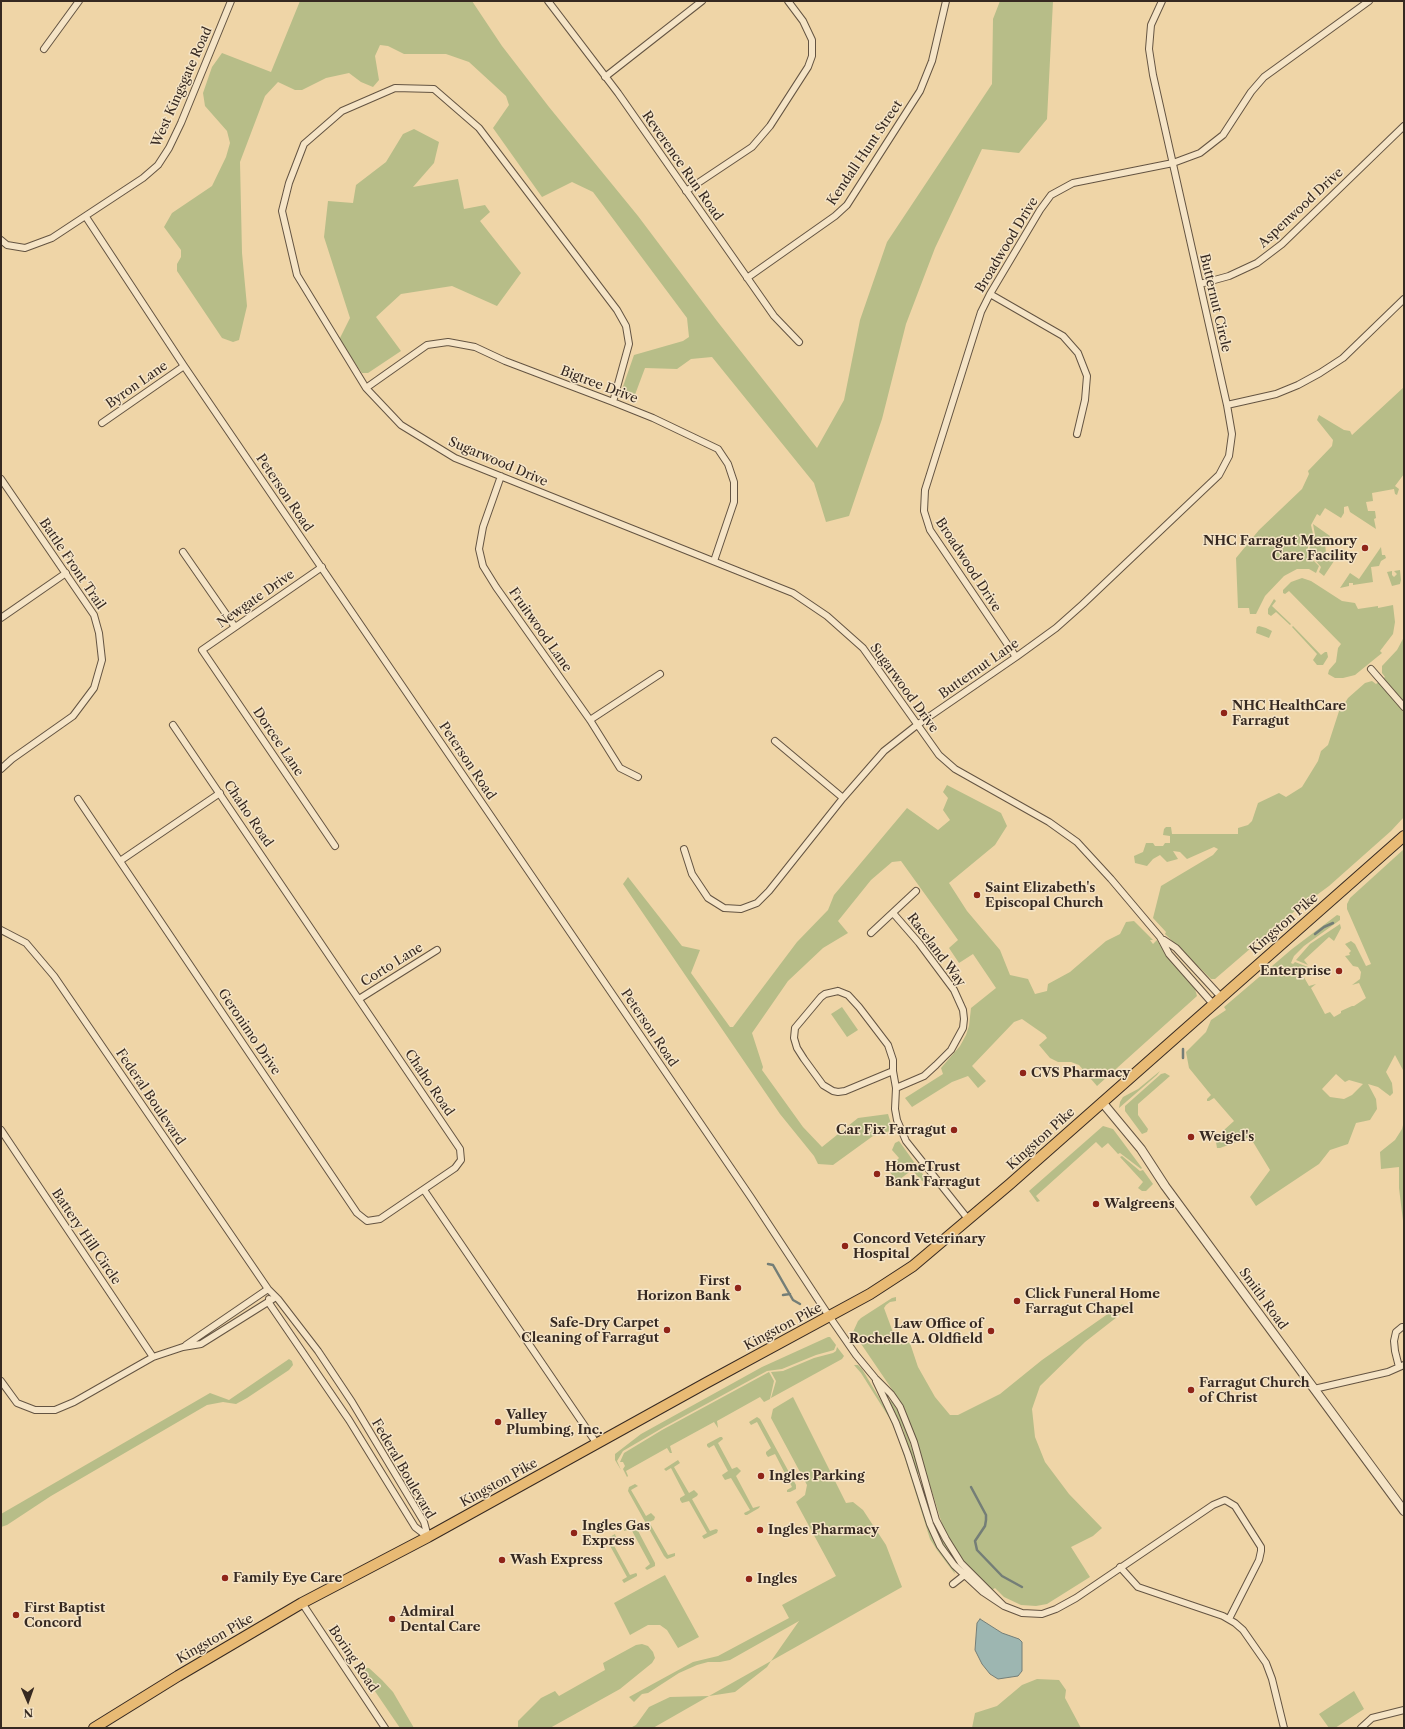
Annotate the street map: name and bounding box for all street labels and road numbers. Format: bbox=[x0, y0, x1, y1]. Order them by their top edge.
street label: West Kingsgate Road bbox=[148, 24, 216, 150]
street label: Kendall Hunt Street bbox=[824, 98, 906, 208]
street label: Reverence Run Road bbox=[638, 108, 726, 224]
street label: Aspenwood Drive bbox=[1255, 165, 1347, 251]
street label: Broadwood Drive bbox=[972, 194, 1042, 296]
street label: Butternut Circle bbox=[1196, 252, 1234, 354]
street label: Byron Lane bbox=[103, 358, 171, 412]
street label: Bigtree Drive bbox=[558, 363, 640, 407]
street label: Sugarwood Drive bbox=[446, 434, 550, 490]
street label: Peterson Road bbox=[252, 451, 316, 535]
street label: Battle Front Trail bbox=[36, 515, 108, 613]
street label: Broadwood Drive bbox=[932, 515, 1004, 615]
street label: Newgate Drive bbox=[214, 567, 298, 631]
street label: Fruitwood Lane bbox=[505, 585, 575, 675]
street label: Butternut Lane bbox=[936, 636, 1022, 702]
street label: Sugarwood Drive bbox=[866, 640, 942, 736]
street label: Dorcee Lane bbox=[249, 705, 307, 779]
street label: Peterson Road bbox=[435, 719, 499, 803]
street label: Chaho Road bbox=[220, 778, 276, 850]
street label: Kingston Pike bbox=[1247, 890, 1321, 958]
street label: Raceland Way bbox=[903, 910, 969, 990]
street label: Corto Lane bbox=[358, 940, 426, 990]
street label: Geronimo Drive bbox=[214, 986, 284, 1078]
street label: Peterson Road bbox=[617, 986, 681, 1070]
street label: Federal Boulevard bbox=[112, 1046, 188, 1148]
street label: Chaho Road bbox=[401, 1047, 457, 1119]
street label: Kingston Pike bbox=[1004, 1105, 1078, 1173]
street label: Battery Hill Circle bbox=[48, 1186, 124, 1288]
street label: Smith Road bbox=[1235, 1265, 1291, 1333]
street label: Kingston Pike bbox=[742, 1300, 824, 1354]
street label: Federal Boulevard bbox=[368, 1416, 438, 1522]
street label: Kingston Pike bbox=[458, 1455, 540, 1511]
street label: Kingston Pike bbox=[174, 1611, 256, 1667]
street label: Boring Road bbox=[325, 1623, 381, 1695]

